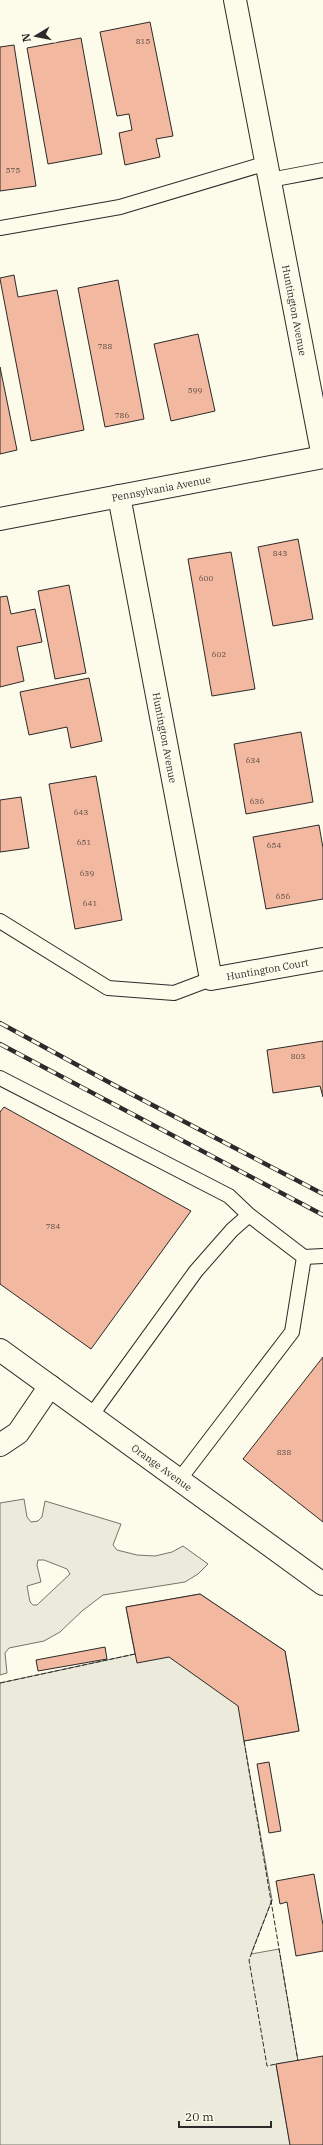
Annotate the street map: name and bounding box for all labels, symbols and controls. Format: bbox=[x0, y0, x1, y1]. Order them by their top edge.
north arrow bbox=[16, 16, 56, 56]
text: N bbox=[18, 32, 34, 43]
house number: 815 bbox=[136, 36, 150, 46]
house number: 575 bbox=[6, 165, 20, 175]
street label: Huntington Avenue bbox=[279, 264, 309, 357]
house number: 788 bbox=[98, 341, 112, 351]
house number: 599 bbox=[188, 385, 202, 395]
house number: 786 bbox=[115, 410, 129, 420]
street label: Pennsylvania Avenue bbox=[111, 473, 212, 504]
house number: 843 bbox=[273, 548, 287, 558]
house number: 600 bbox=[199, 573, 213, 583]
house number: 602 bbox=[212, 649, 226, 659]
street label: Huntington Avenue bbox=[150, 691, 180, 784]
house number: 634 bbox=[246, 755, 260, 765]
house number: 636 bbox=[250, 796, 264, 806]
house number: 643 bbox=[74, 807, 88, 817]
house number: 651 bbox=[77, 837, 91, 847]
house number: 654 bbox=[267, 840, 281, 850]
house number: 639 bbox=[80, 868, 94, 878]
house number: 656 bbox=[276, 891, 290, 901]
house number: 641 bbox=[83, 898, 97, 908]
street label: Huntington Court bbox=[225, 956, 310, 983]
house number: 803 bbox=[291, 1051, 305, 1061]
house number: 784 bbox=[46, 1221, 60, 1231]
street label: Orange Avenue bbox=[129, 1441, 195, 1494]
house number: 838 bbox=[277, 1447, 291, 1457]
scale bar bbox=[179, 2103, 271, 2129]
text: 20 m bbox=[185, 2109, 214, 2124]

